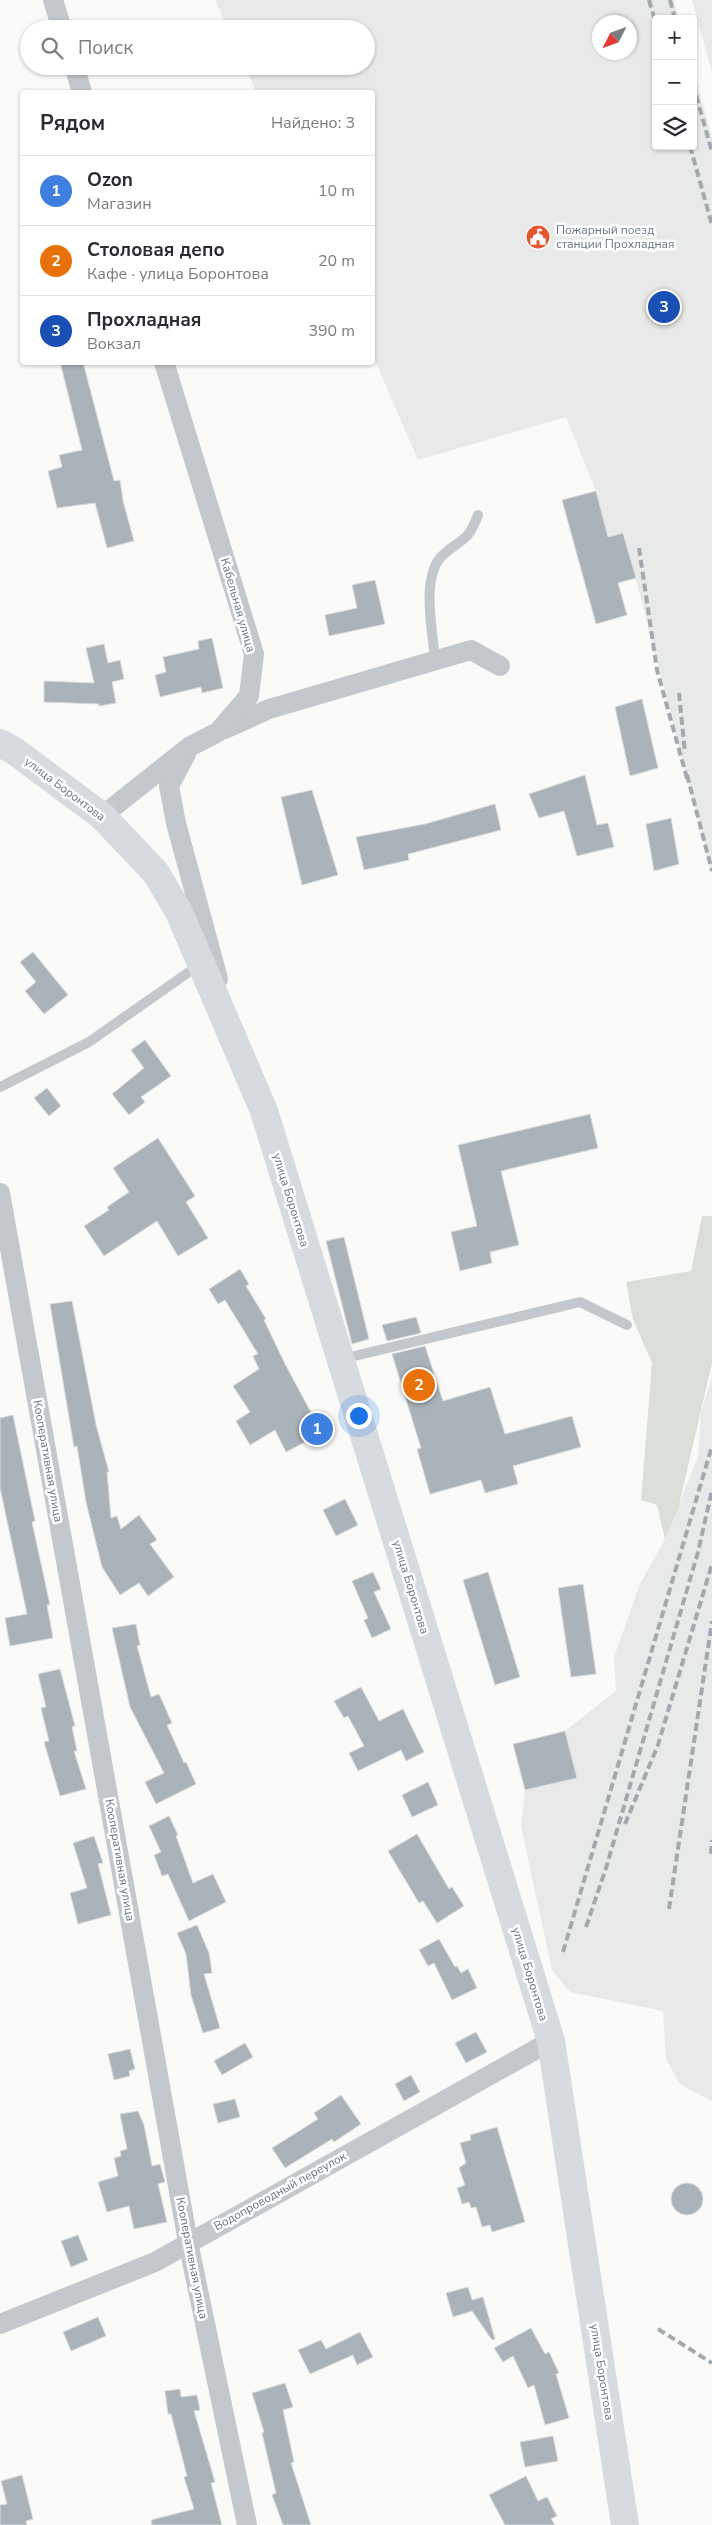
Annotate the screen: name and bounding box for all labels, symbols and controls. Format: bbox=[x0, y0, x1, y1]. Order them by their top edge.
north arrow bbox=[592, 15, 637, 60]
map controls bbox=[652, 15, 697, 150]
button: + bbox=[652, 15, 697, 60]
search box bbox=[20, 20, 375, 75]
icon: search bbox=[38, 34, 66, 62]
text: Поиск bbox=[78, 35, 133, 61]
button: − bbox=[652, 60, 697, 105]
button: layers bbox=[652, 105, 697, 150]
text: Рядом bbox=[40, 109, 105, 137]
text: Найдено: 3 bbox=[271, 112, 355, 134]
text: Ozon bbox=[87, 167, 133, 193]
text: 1 bbox=[51, 180, 61, 202]
text: 10 m bbox=[318, 180, 355, 202]
text: Магазин bbox=[87, 193, 152, 215]
place label: Пожарный поезд станции Прохладная bbox=[556, 222, 675, 252]
public building icon: Пожарный поезд станции Прохладная bbox=[525, 224, 551, 250]
text: Столовая депо bbox=[87, 237, 225, 263]
text: 2 bbox=[51, 250, 61, 272]
text: 20 m bbox=[318, 250, 355, 272]
text: Кафе · улица Боронтова bbox=[87, 263, 269, 285]
pin: 3 bbox=[648, 288, 680, 326]
text: Прохладная bbox=[87, 307, 202, 333]
text: 3 bbox=[51, 320, 61, 342]
text: 390 m bbox=[308, 320, 355, 342]
text: Вокзал bbox=[87, 333, 141, 355]
street label: Кабельная улица bbox=[217, 556, 259, 654]
street label: улица Боронтова bbox=[21, 753, 109, 825]
street label: улица Боронтова bbox=[269, 1151, 313, 1249]
pin: 2 bbox=[403, 1366, 435, 1404]
street label: Кооперативная улица bbox=[29, 1399, 67, 1523]
your location bbox=[346, 1403, 372, 1429]
pin: 1 bbox=[301, 1410, 333, 1448]
street label: улица Боронтова bbox=[389, 1538, 433, 1636]
street label: Кооперативная улица bbox=[101, 1798, 139, 1922]
street label: улица Боронтова bbox=[508, 1925, 552, 2023]
street label: Водопроводный переулок bbox=[211, 2148, 350, 2234]
street label: Кооперативная улица bbox=[172, 2196, 212, 2320]
street label: улица Боронтова bbox=[586, 2323, 618, 2421]

